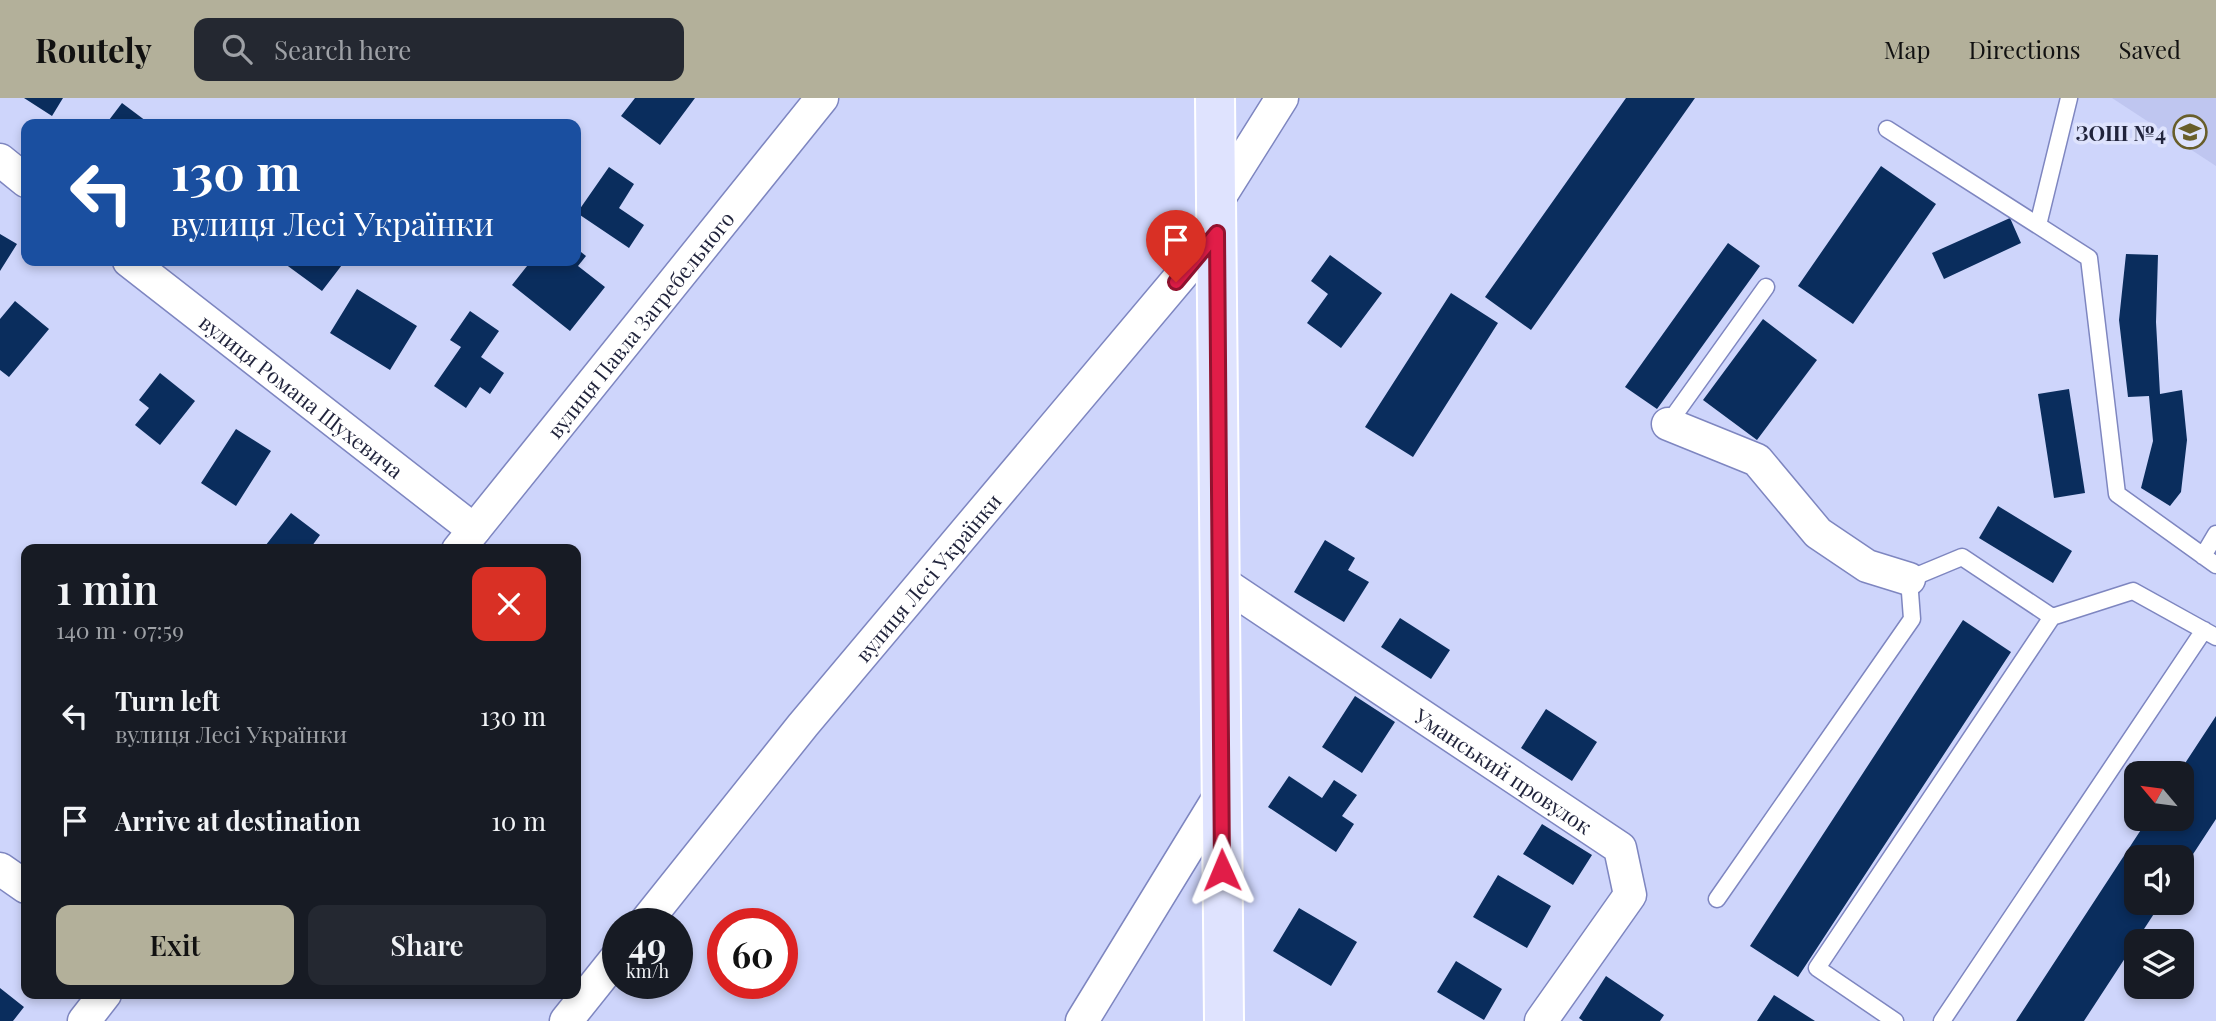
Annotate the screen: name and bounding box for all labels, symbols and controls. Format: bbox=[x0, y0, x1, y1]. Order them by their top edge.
search box bbox=[194, 18, 684, 81]
text: Routely bbox=[35, 27, 152, 71]
icon: search bbox=[218, 30, 256, 68]
text: Search here bbox=[274, 32, 411, 67]
text: Map bbox=[1884, 33, 1930, 65]
text: Directions bbox=[1968, 33, 2081, 65]
text: Saved bbox=[2119, 33, 2181, 65]
school or university icon: ЗОШ №4 bbox=[2171, 113, 2209, 151]
place label: ЗОШ №4 bbox=[2076, 118, 2166, 146]
text: 130 m bbox=[171, 138, 301, 203]
icon: left bbox=[56, 147, 147, 238]
text: вулиця Лесі Українки bbox=[171, 201, 494, 244]
street label: вулиця Павла Загребельного bbox=[540, 205, 740, 443]
pin bbox=[1146, 210, 1206, 282]
icon: arrive bbox=[1157, 221, 1195, 259]
street label: вулиця Романа Шухевича bbox=[194, 307, 410, 484]
street label: вулиця Лесі Українки bbox=[848, 487, 1006, 667]
text: 1 min bbox=[56, 560, 158, 616]
button: close bbox=[472, 567, 546, 641]
text: 140 m · 07:59 bbox=[56, 614, 184, 645]
text: Turn left bbox=[115, 683, 220, 718]
icon: left bbox=[56, 697, 94, 735]
text: 130 m bbox=[480, 698, 546, 733]
street label: Уманський провулок bbox=[1409, 701, 1598, 840]
text: вулиця Лесі Українки bbox=[115, 718, 347, 749]
north arrow bbox=[2124, 761, 2194, 831]
map controls bbox=[2124, 761, 2194, 999]
icon: arrive bbox=[56, 802, 94, 840]
text: Arrive at destination bbox=[115, 803, 361, 838]
text: 10 m bbox=[491, 803, 546, 838]
position arrow bbox=[1185, 833, 1259, 907]
button: sound bbox=[2124, 845, 2194, 915]
button: Exit bbox=[56, 905, 294, 985]
button: Share bbox=[308, 905, 546, 985]
speed limit sign: 60 bbox=[707, 908, 798, 999]
text: 49 bbox=[629, 921, 666, 968]
button: layers bbox=[2124, 929, 2194, 999]
text: km/h bbox=[626, 959, 669, 983]

